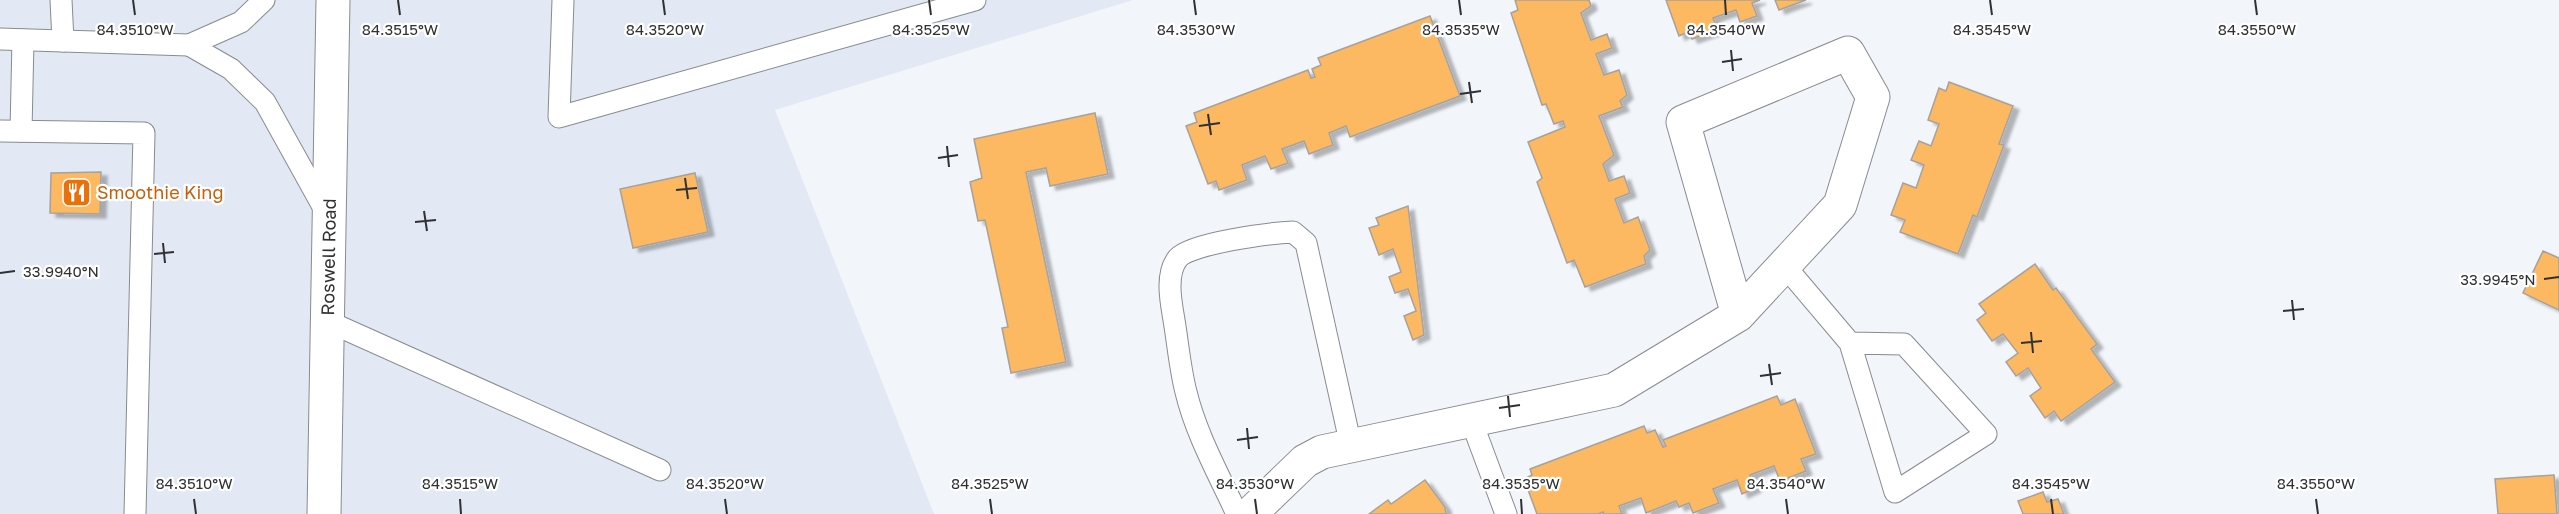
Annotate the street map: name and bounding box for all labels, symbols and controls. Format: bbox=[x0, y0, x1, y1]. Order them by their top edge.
text: 84.3510°W bbox=[96, 20, 174, 38]
text: 84.3515°W bbox=[362, 20, 438, 38]
text: 84.3520°W bbox=[626, 20, 704, 38]
text: 84.3525°W bbox=[892, 20, 970, 38]
text: 84.3530°W bbox=[1157, 20, 1235, 38]
text: 84.3535°W bbox=[1422, 20, 1500, 38]
text: 84.3540°W bbox=[1687, 20, 1765, 38]
text: 84.3545°W bbox=[1953, 20, 2031, 38]
text: 84.3550°W bbox=[2218, 20, 2296, 38]
restaurant icon: Smoothie King bbox=[60, 177, 92, 209]
place label: Smoothie King bbox=[97, 181, 223, 203]
street label: Roswell Road bbox=[316, 198, 340, 316]
text: 33.9940°N bbox=[23, 262, 99, 280]
text: 33.9945°N bbox=[2460, 270, 2536, 288]
text: 84.3510°W bbox=[155, 474, 233, 492]
text: 84.3515°W bbox=[422, 474, 498, 492]
text: 84.3520°W bbox=[686, 474, 764, 492]
text: 84.3525°W bbox=[951, 474, 1029, 492]
text: 84.3530°W bbox=[1216, 474, 1294, 492]
text: 84.3535°W bbox=[1482, 474, 1560, 492]
text: 84.3540°W bbox=[1747, 474, 1825, 492]
text: 84.3545°W bbox=[2012, 474, 2090, 492]
text: 84.3550°W bbox=[2277, 474, 2355, 492]

